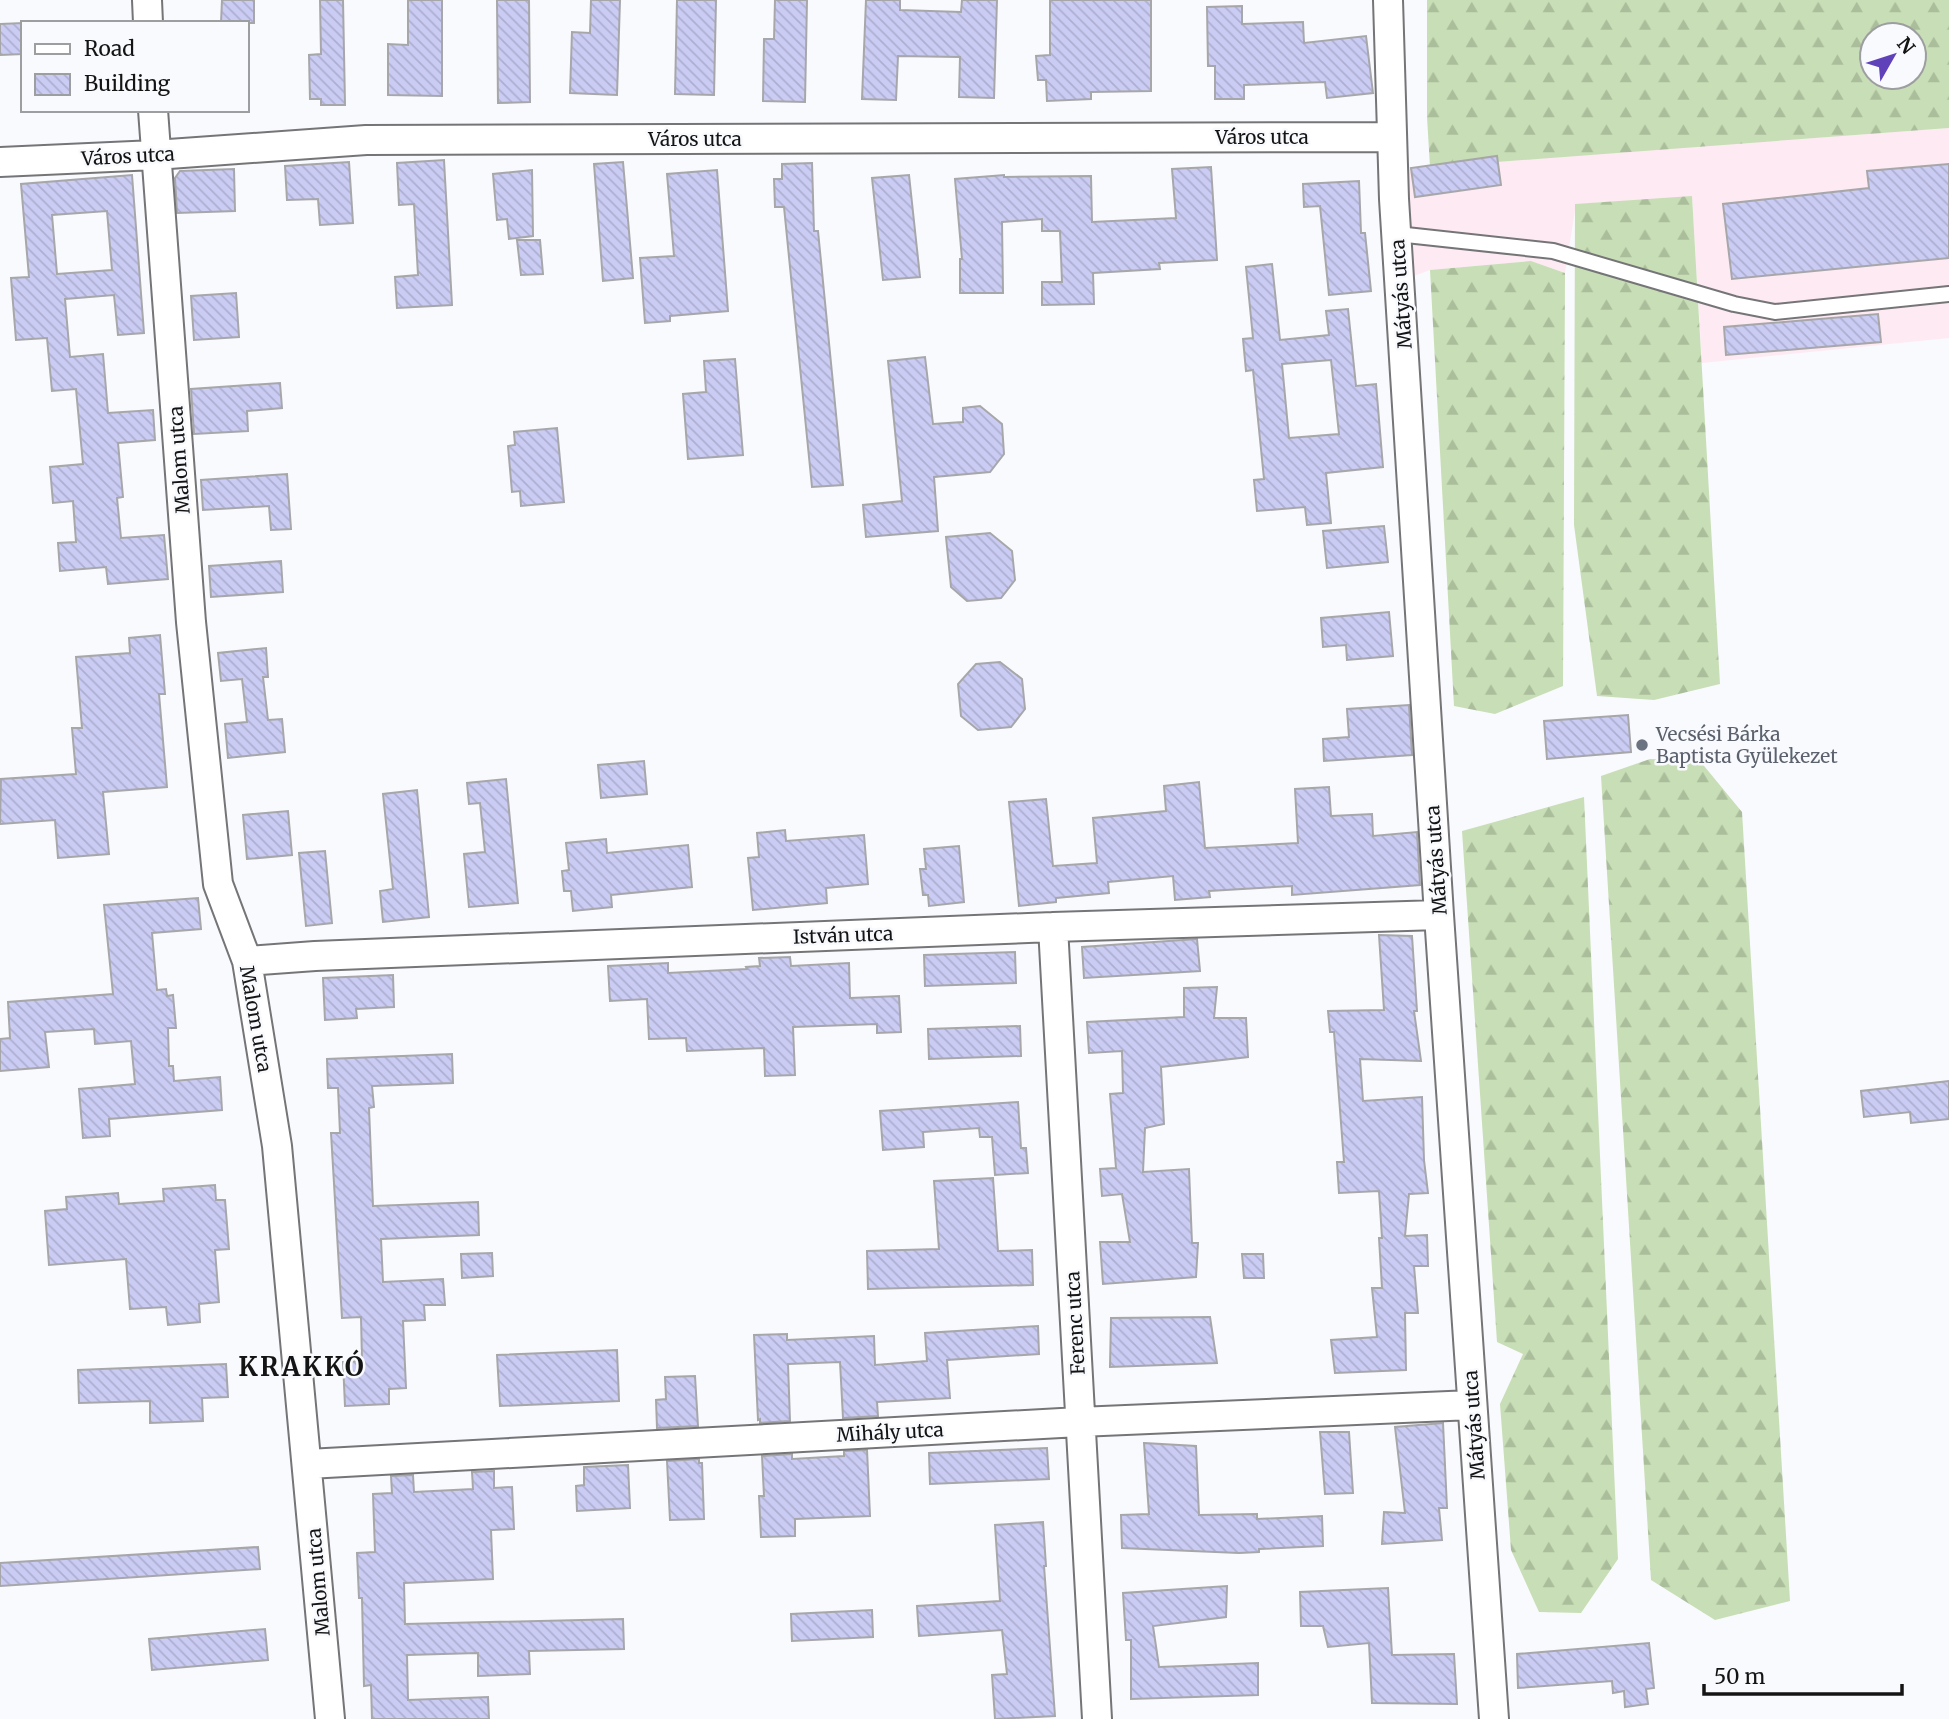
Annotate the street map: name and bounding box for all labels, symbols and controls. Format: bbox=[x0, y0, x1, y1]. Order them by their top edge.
legend bbox=[21, 21, 248, 112]
north arrow bbox=[1858, 21, 1928, 91]
text: N bbox=[1892, 32, 1920, 59]
text: Road bbox=[84, 35, 135, 62]
text: Building bbox=[84, 70, 171, 97]
street label: Város utca bbox=[1214, 125, 1309, 149]
street label: Város utca bbox=[647, 127, 742, 151]
street label: Város utca bbox=[80, 142, 175, 170]
street label: Mátyás utca bbox=[1385, 238, 1417, 350]
street label: Malom utca bbox=[163, 405, 195, 515]
place label: Vecsési Bárka Baptista Gyülekezet bbox=[1655, 722, 1838, 768]
marker: Vecsési Bárka Baptista Gyülekezet bbox=[1634, 737, 1650, 753]
street label: Mátyás utca bbox=[1420, 804, 1452, 916]
street label: István utca bbox=[793, 921, 893, 949]
street label: Malom utca bbox=[235, 964, 277, 1074]
street label: Ferenc utca bbox=[1060, 1270, 1090, 1376]
district label: KRAKKÓ bbox=[238, 1349, 366, 1383]
street label: Mátyás utca bbox=[1458, 1369, 1490, 1481]
street label: Mihály utca bbox=[836, 1417, 944, 1447]
street label: Malom utca bbox=[301, 1527, 335, 1637]
scale bar bbox=[1704, 1652, 1902, 1696]
text: 50 m bbox=[1714, 1663, 1765, 1690]

